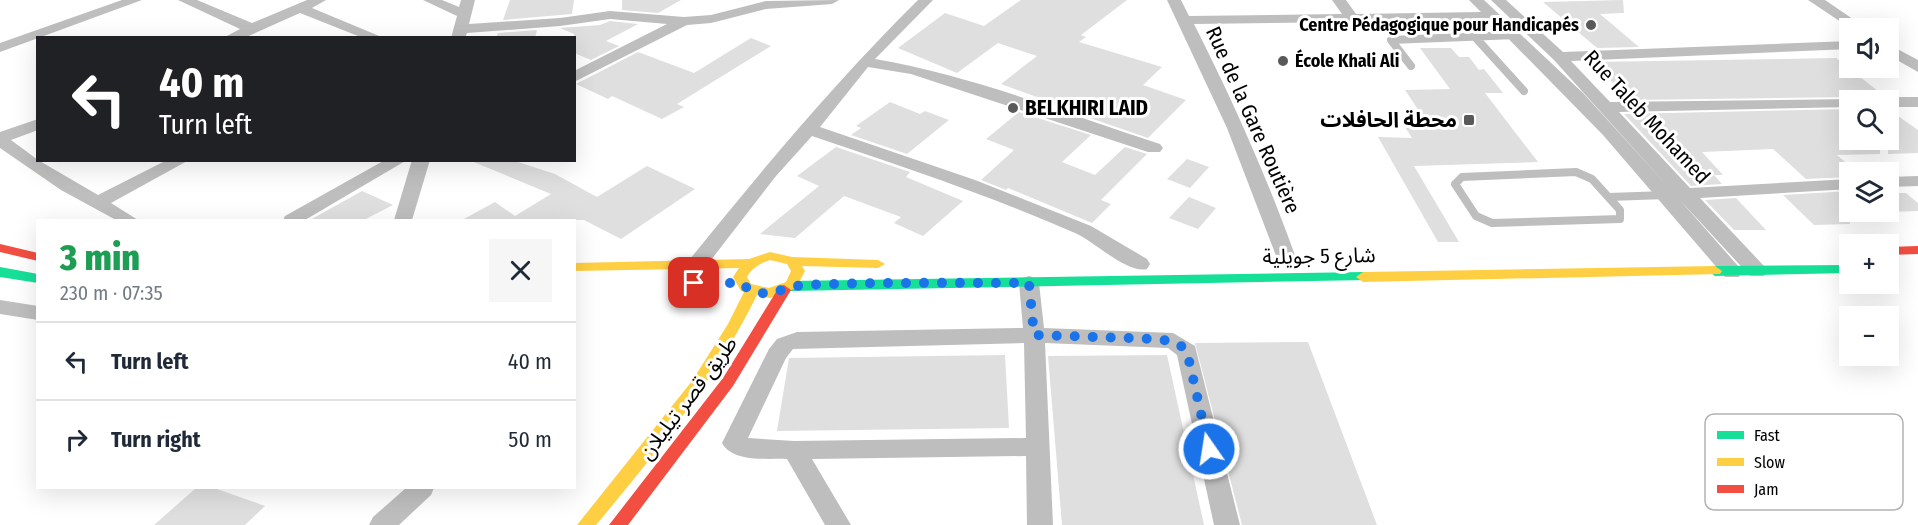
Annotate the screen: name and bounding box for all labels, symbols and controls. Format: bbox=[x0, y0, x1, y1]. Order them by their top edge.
place label: Centre Pédagogique pour Handicapés bbox=[1299, 14, 1579, 36]
marker: Centre Pédagogique pour Handicapés bbox=[1584, 18, 1598, 32]
map controls bbox=[1839, 18, 1899, 366]
button: sound bbox=[1839, 18, 1899, 78]
street label: Rue de la Gare Routière bbox=[1200, 22, 1306, 218]
street label: Rue Taleb Mohamed bbox=[1578, 45, 1716, 189]
place label: École Khali Ali bbox=[1295, 49, 1399, 72]
marker: École Khali Ali bbox=[1276, 54, 1290, 68]
text: 40 m bbox=[159, 58, 244, 108]
icon: left bbox=[60, 60, 138, 138]
button: search bbox=[1839, 90, 1899, 150]
place label: BELKHIRI LAID bbox=[1025, 95, 1148, 121]
marker: BELKHIRI LAID bbox=[1006, 101, 1020, 115]
place label: محطة الحافلات bbox=[1320, 107, 1457, 133]
text: Turn left bbox=[159, 109, 252, 141]
marker: محطة الحافلات bbox=[1462, 113, 1476, 127]
button: layers bbox=[1839, 162, 1899, 222]
button: + bbox=[1839, 234, 1899, 294]
text: 3 min bbox=[60, 236, 140, 280]
button: close bbox=[489, 239, 552, 302]
street label: شارع 5 جويلية bbox=[1262, 242, 1376, 272]
pin bbox=[668, 257, 719, 308]
icon: arrive bbox=[677, 266, 710, 299]
text: 230 m · 07:35 bbox=[60, 281, 163, 305]
button: − bbox=[1839, 306, 1899, 366]
street label: طريق قصر تيليلان bbox=[633, 331, 743, 465]
icon: left bbox=[60, 345, 93, 378]
text: Turn left bbox=[111, 348, 189, 375]
text: 40 m bbox=[508, 348, 552, 375]
legend bbox=[1705, 414, 1903, 510]
position arrow bbox=[1177, 417, 1241, 481]
icon: right bbox=[60, 423, 93, 456]
text: Turn right bbox=[111, 426, 200, 453]
text: 50 m bbox=[508, 426, 552, 453]
text: Fast bbox=[1754, 426, 1781, 445]
text: Slow bbox=[1754, 453, 1785, 472]
text: Jam bbox=[1754, 480, 1779, 499]

